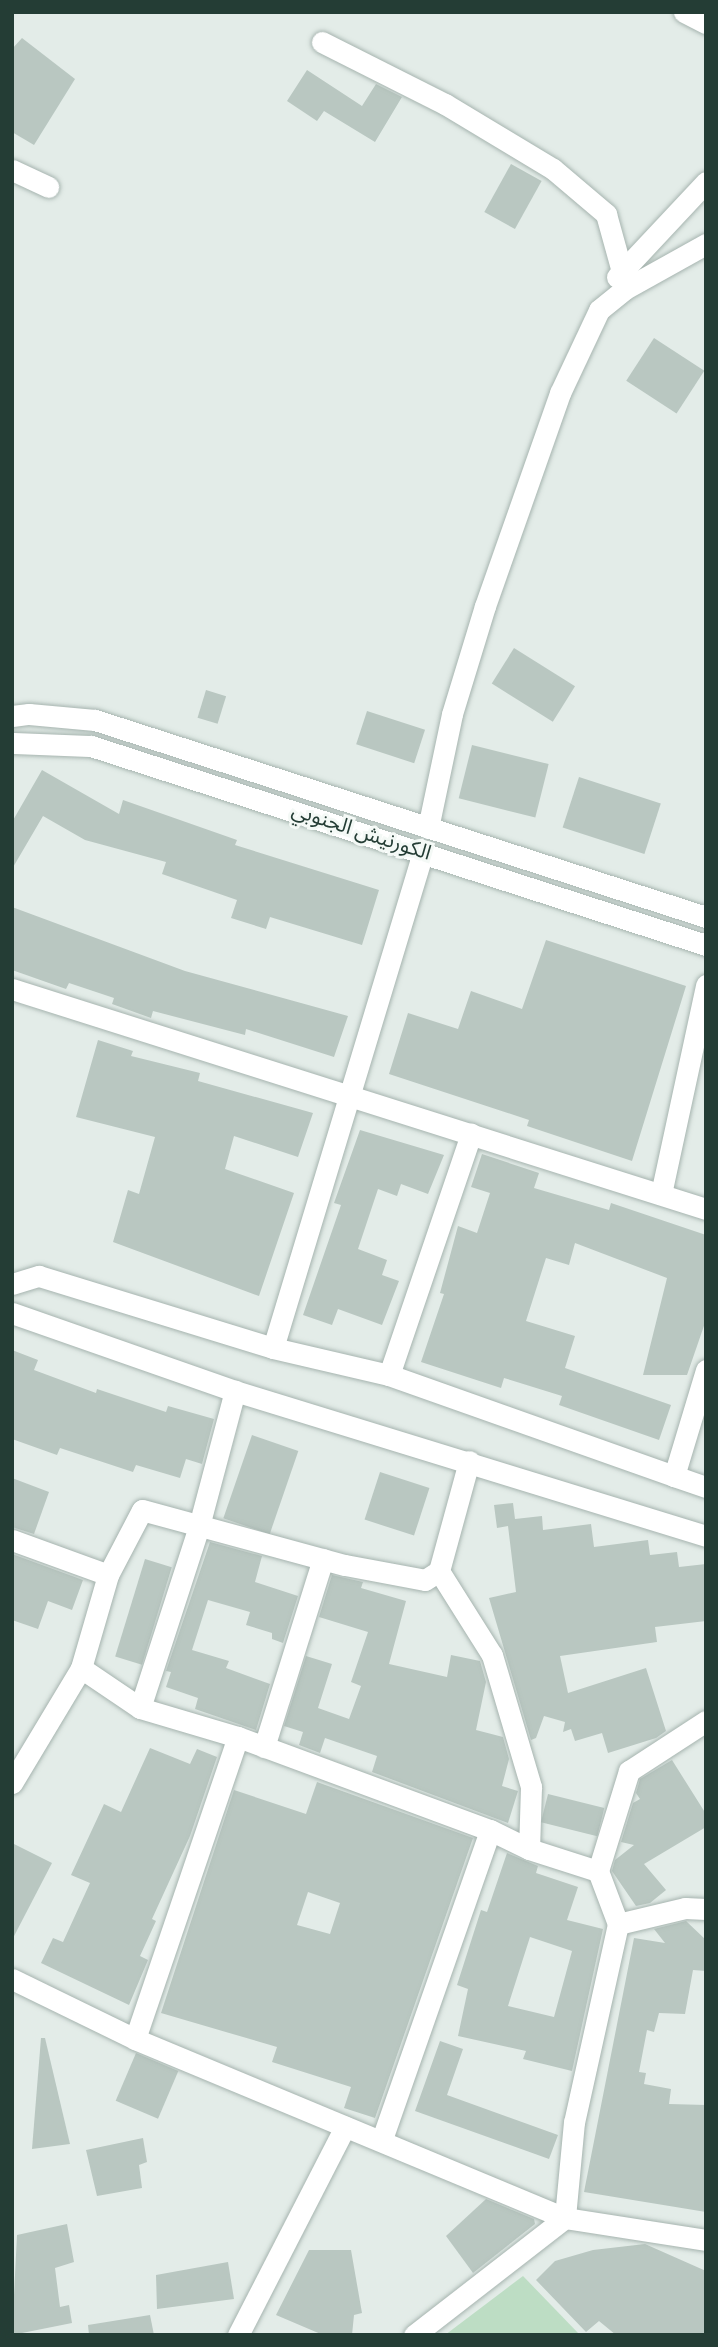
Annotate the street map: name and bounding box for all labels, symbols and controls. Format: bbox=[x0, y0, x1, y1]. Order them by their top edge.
street label: الكورنيش الجنوبي bbox=[288, 799, 434, 867]

